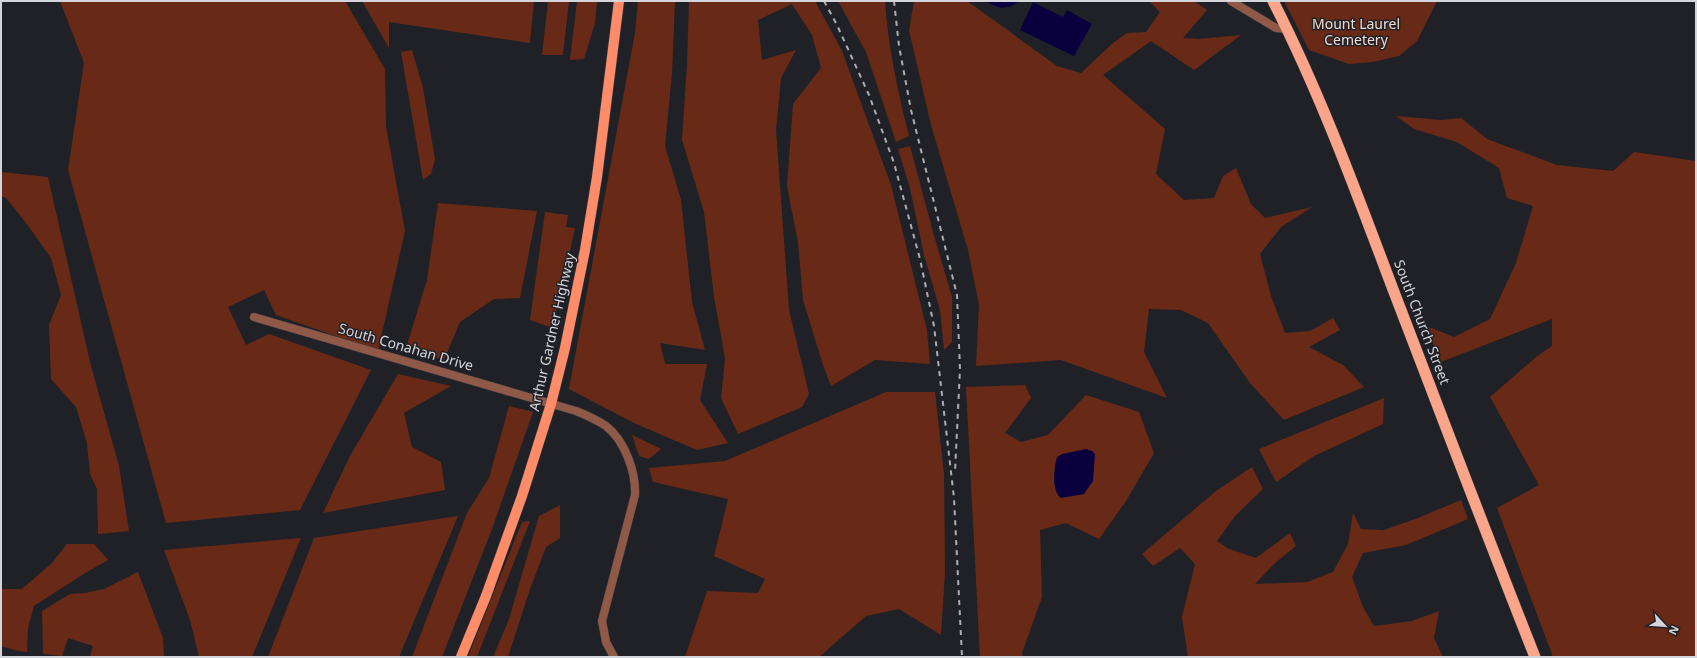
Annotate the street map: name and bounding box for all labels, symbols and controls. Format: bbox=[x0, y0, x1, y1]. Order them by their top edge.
park label: Mount Laurel Cemetery bbox=[1312, 14, 1400, 49]
street label: Arthur Gardner Highway bbox=[524, 250, 579, 413]
street label: South Church Street bbox=[1390, 257, 1455, 387]
street label: South Conahan Drive bbox=[337, 318, 476, 375]
north arrow bbox=[1645, 606, 1685, 646]
text: N bbox=[1666, 623, 1683, 638]

